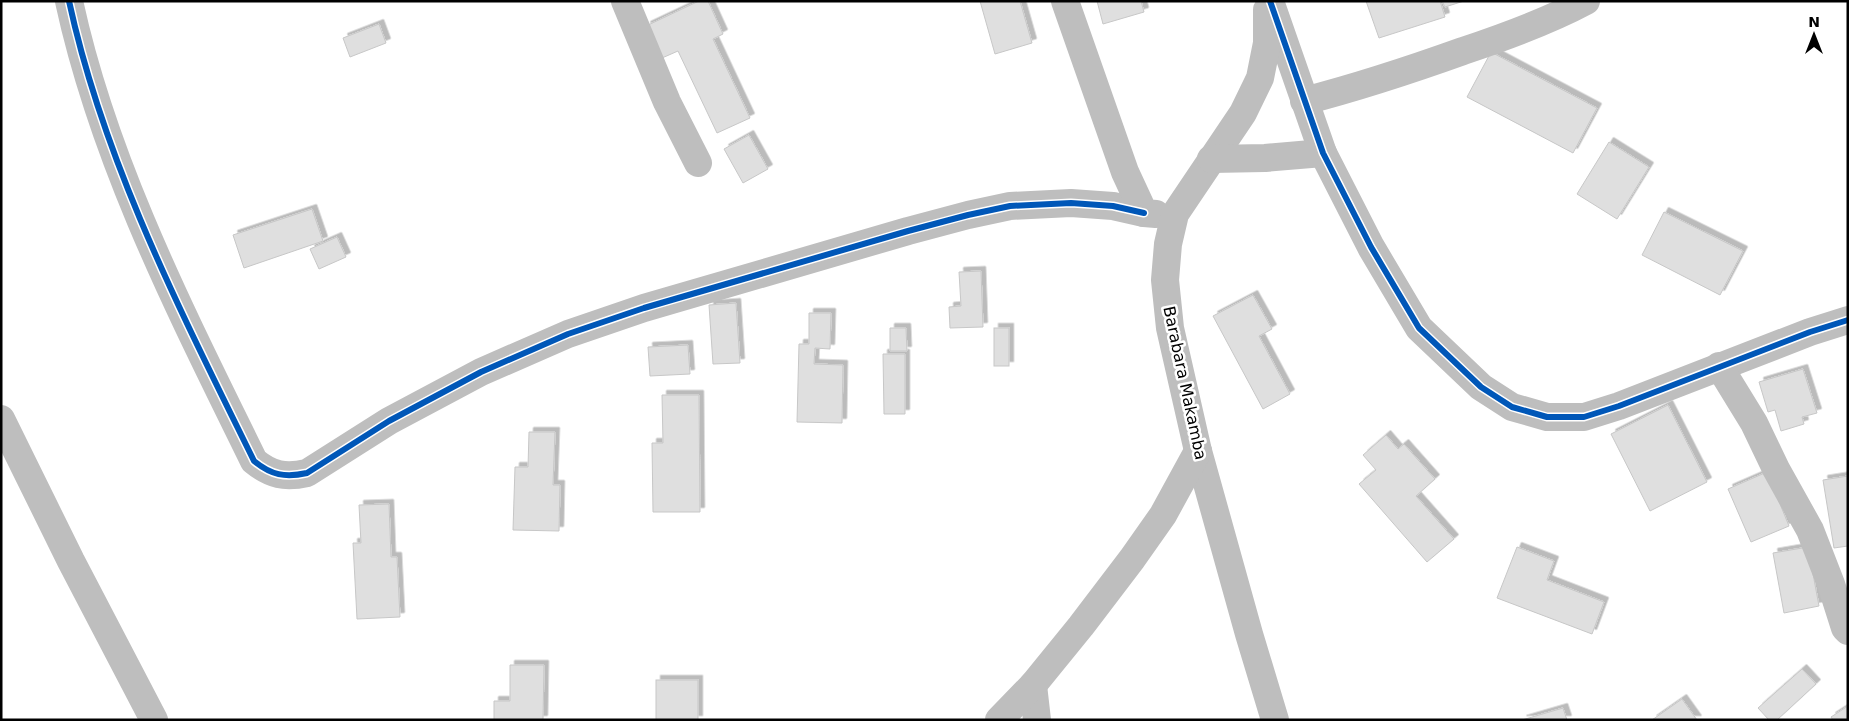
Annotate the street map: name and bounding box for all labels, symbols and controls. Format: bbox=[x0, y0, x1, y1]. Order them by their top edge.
north arrow bbox=[1789, 10, 1839, 60]
text: N bbox=[1808, 14, 1820, 30]
street label: Barabara Makamba bbox=[1159, 304, 1211, 462]

